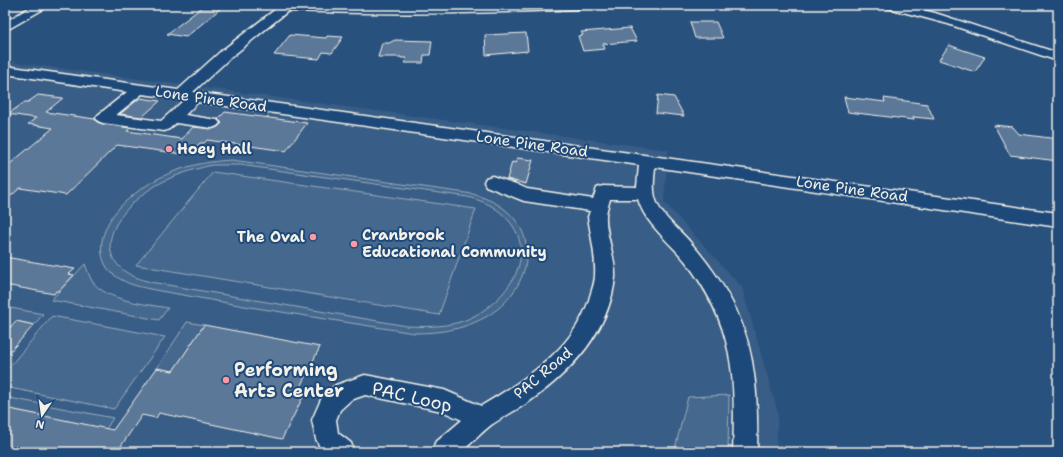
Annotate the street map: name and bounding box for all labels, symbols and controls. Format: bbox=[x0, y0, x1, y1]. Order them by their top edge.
street label: Lone Pine Road bbox=[154, 81, 269, 117]
street label: Lone Pine Road bbox=[475, 126, 590, 162]
place label: Hoey Hall bbox=[177, 139, 252, 159]
marker: Hoey Hall bbox=[164, 144, 174, 154]
street label: Lone Pine Road bbox=[795, 171, 910, 207]
place label: Cranbrook Educational Community bbox=[362, 225, 547, 262]
place label: The Oval bbox=[237, 227, 305, 247]
marker: The Oval bbox=[308, 232, 318, 242]
marker: Cranbrook Educational Community bbox=[349, 239, 359, 249]
street label: PAC Road bbox=[509, 342, 577, 403]
place label: Performing Arts Center bbox=[234, 358, 344, 403]
marker: Performing Arts Center bbox=[221, 375, 231, 385]
street label: PAC Loop bbox=[370, 376, 454, 418]
north arrow bbox=[22, 395, 62, 435]
text: N bbox=[34, 416, 46, 433]

